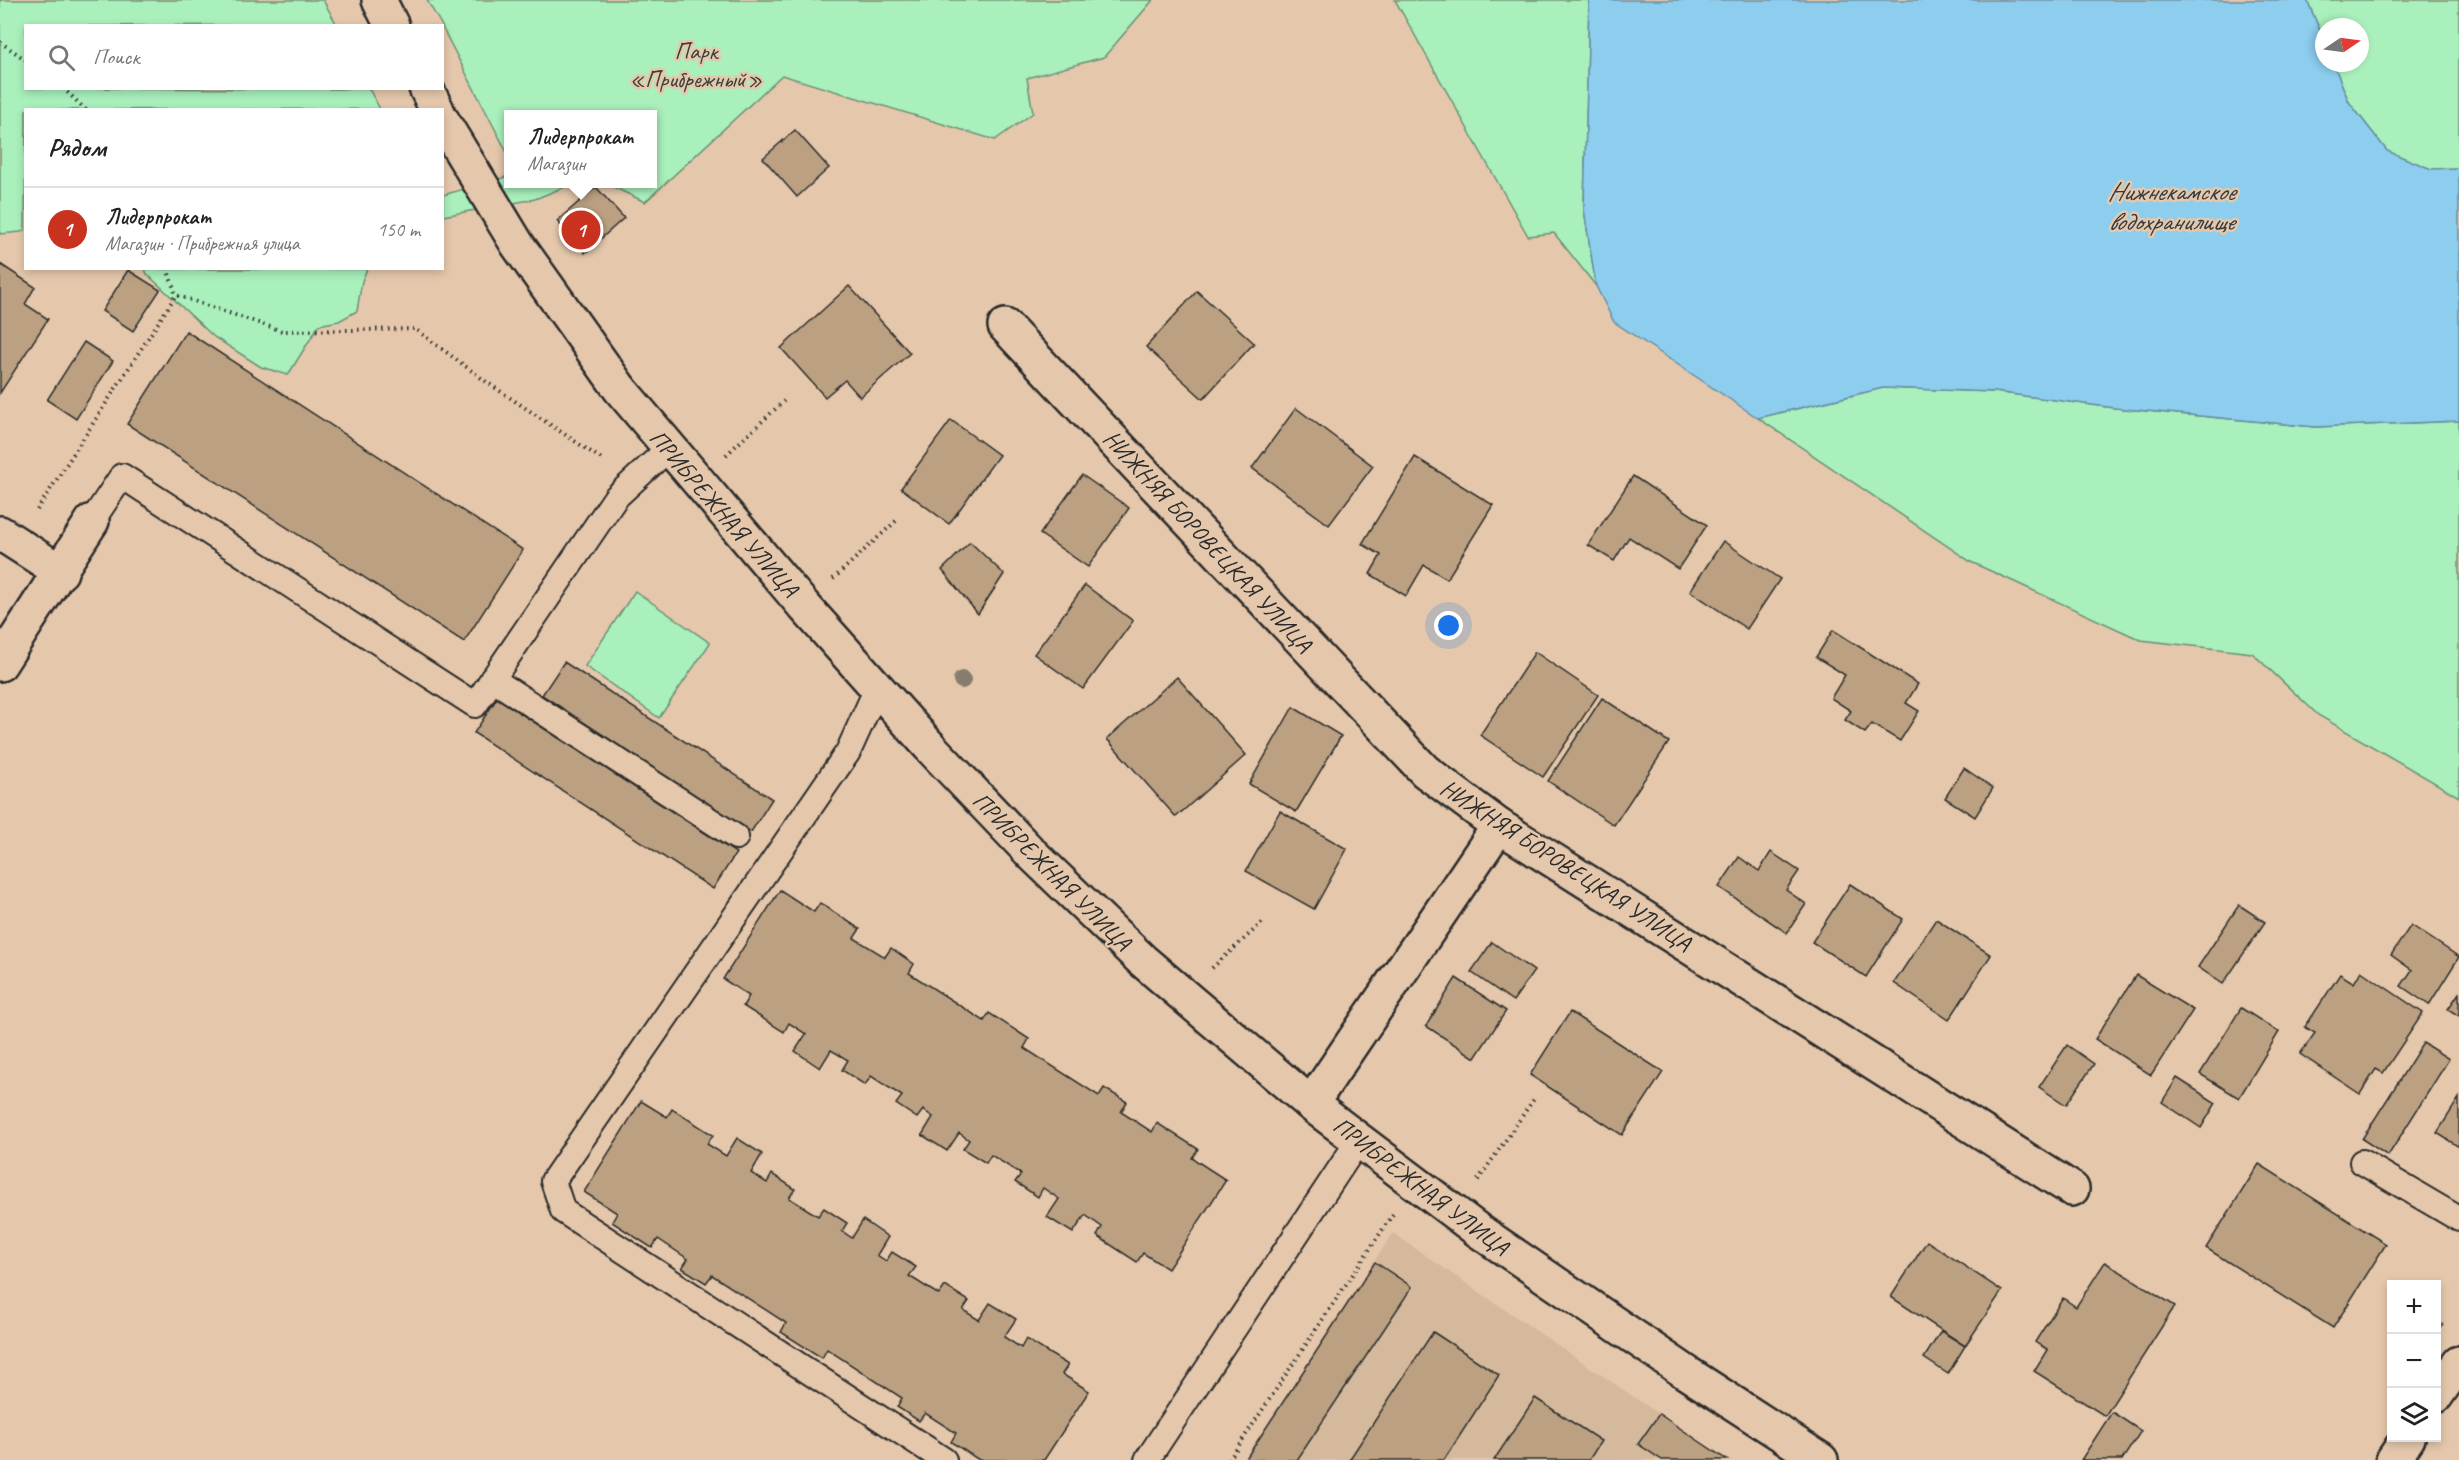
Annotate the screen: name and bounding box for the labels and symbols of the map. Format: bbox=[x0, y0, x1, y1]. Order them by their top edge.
north arrow bbox=[2315, 18, 2369, 72]
park label: Парк «Прибрежный» bbox=[629, 36, 763, 94]
water label: Нижнекамское водохранилище bbox=[2107, 175, 2238, 238]
pin: 1 bbox=[562, 208, 600, 252]
street label: ПРИБРЕЖНАЯ УЛИЦА bbox=[643, 423, 806, 604]
street label: НИЖНЯЯ БОРОВЕЦКАЯ УЛИЦА bbox=[1097, 424, 1320, 659]
your location bbox=[1434, 611, 1463, 640]
street label: НИЖНЯЯ БОРОВЕЦКАЯ УЛИЦА bbox=[1435, 773, 1698, 958]
street label: ПРИБРЕЖНАЯ УЛИЦА bbox=[966, 785, 1138, 957]
street label: ПРИБРЕЖНАЯ УЛИЦА bbox=[1327, 1110, 1516, 1262]

